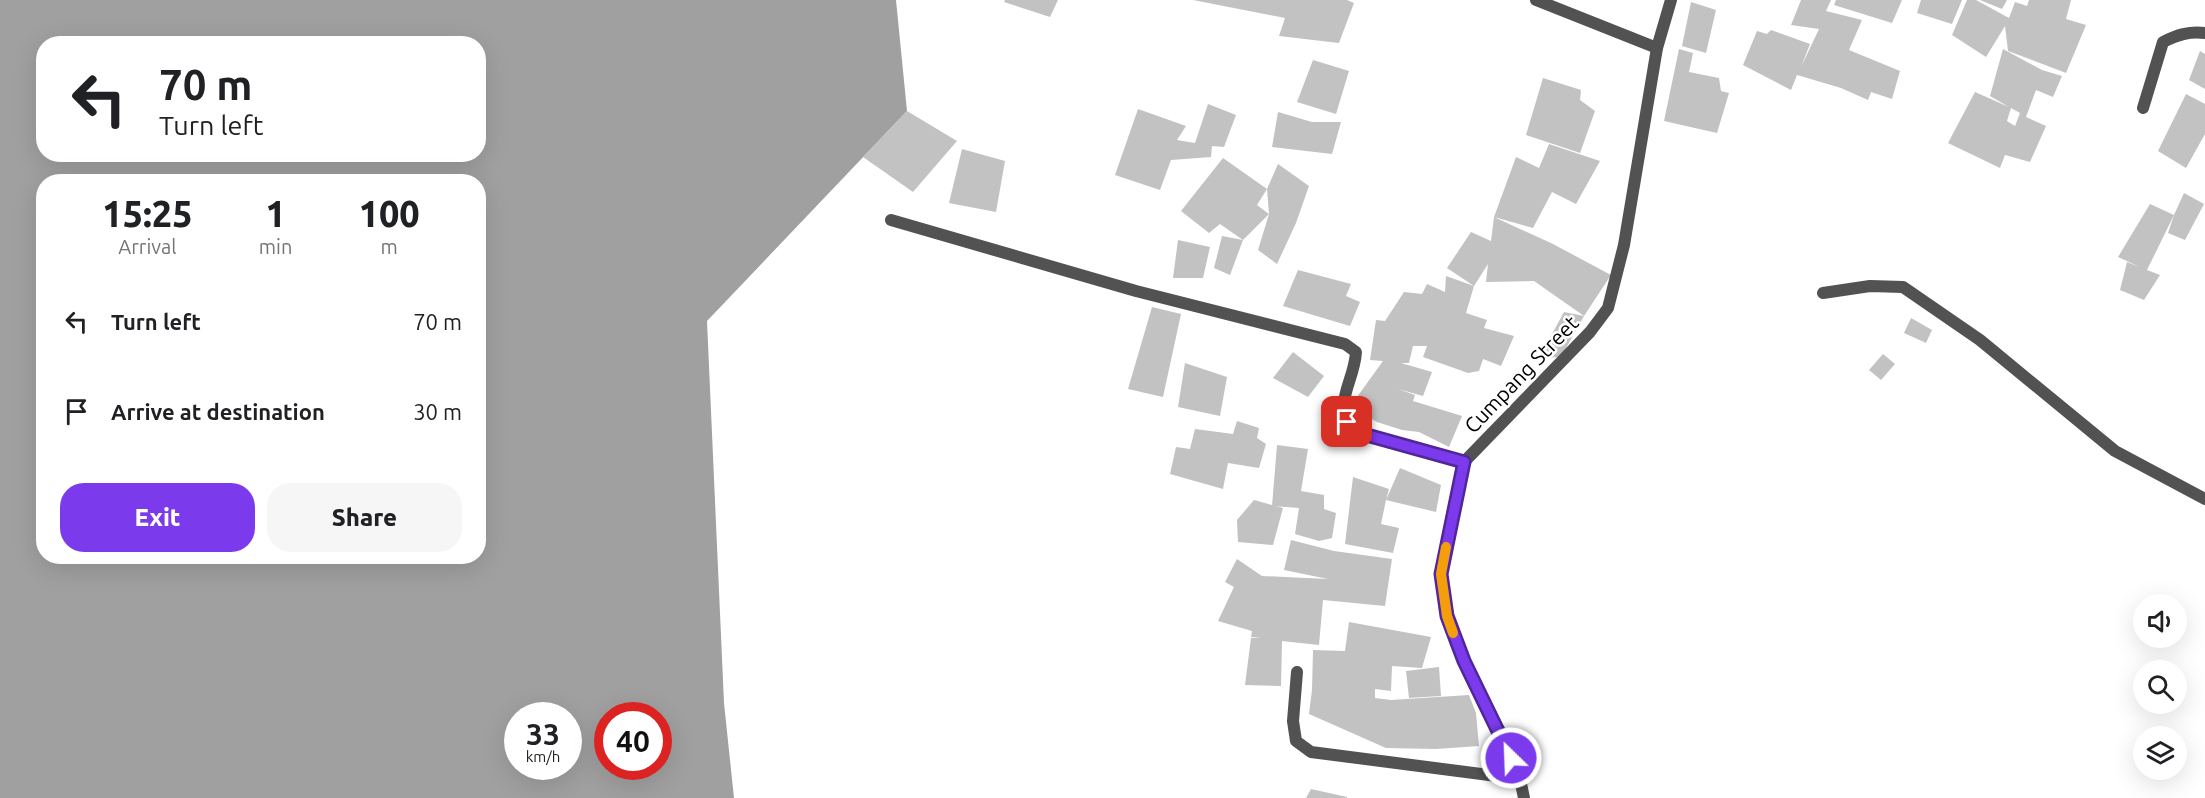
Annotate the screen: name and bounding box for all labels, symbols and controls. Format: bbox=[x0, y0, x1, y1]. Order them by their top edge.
icon: left bbox=[60, 60, 138, 138]
text: 70 m bbox=[159, 61, 253, 108]
text: Turn left bbox=[159, 110, 263, 140]
text: 15:25 bbox=[102, 193, 192, 234]
text: 1 bbox=[265, 193, 286, 234]
text: 100 bbox=[359, 193, 420, 234]
text: Arrival bbox=[118, 235, 177, 258]
text: min bbox=[259, 235, 292, 258]
text: m bbox=[381, 235, 398, 258]
icon: left bbox=[60, 305, 93, 338]
text: Turn left bbox=[111, 309, 201, 334]
text: 70 m bbox=[413, 309, 462, 334]
street label: Cumpang Street bbox=[1459, 310, 1583, 438]
icon: arrive bbox=[60, 395, 93, 428]
pin bbox=[1321, 396, 1372, 447]
text: Arrive at destination bbox=[111, 399, 325, 424]
text: 30 m bbox=[413, 399, 462, 424]
icon: arrive bbox=[1330, 405, 1363, 438]
button: Exit bbox=[60, 483, 255, 552]
button: Share bbox=[267, 483, 462, 552]
map controls bbox=[2133, 594, 2187, 780]
button: sound bbox=[2133, 594, 2187, 648]
button: search bbox=[2133, 660, 2187, 714]
speed limit sign: 40 bbox=[594, 702, 672, 780]
text: 33 bbox=[526, 717, 560, 751]
position arrow bbox=[1479, 726, 1543, 790]
button: layers bbox=[2133, 726, 2187, 780]
text: km/h bbox=[526, 748, 560, 765]

